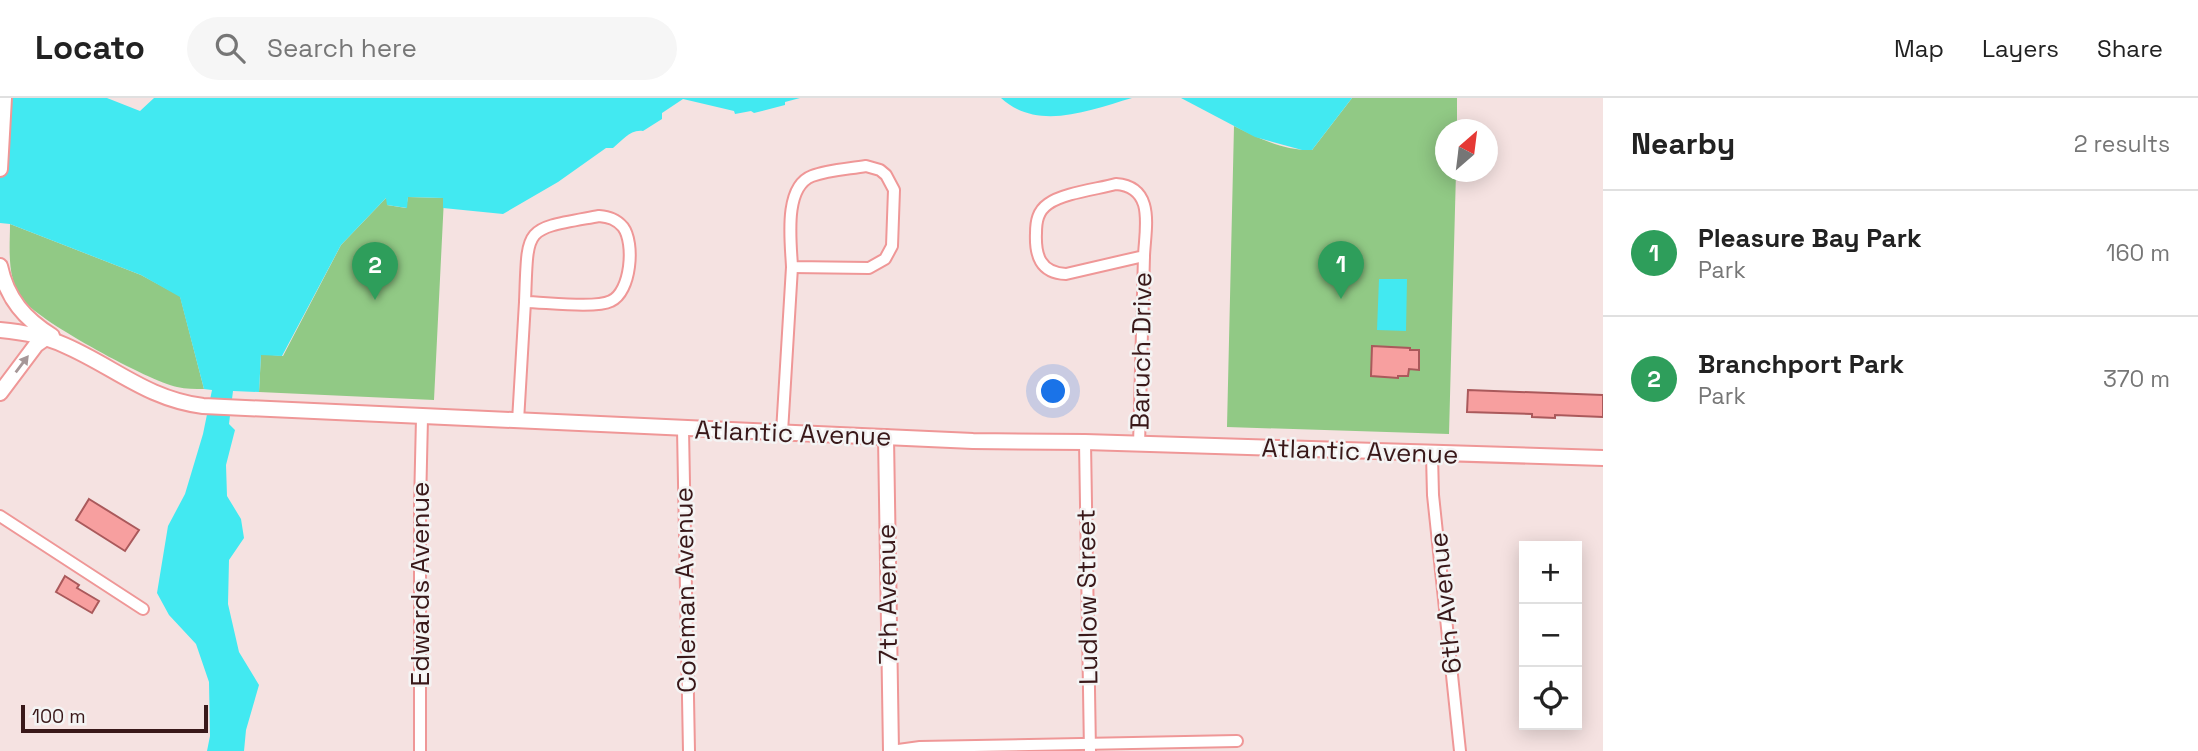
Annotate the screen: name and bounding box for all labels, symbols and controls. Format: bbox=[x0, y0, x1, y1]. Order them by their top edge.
search box bbox=[187, 17, 677, 80]
text: Locato bbox=[35, 27, 145, 69]
icon: search bbox=[211, 29, 249, 67]
text: Search here bbox=[267, 31, 417, 65]
text: Map bbox=[1894, 33, 1944, 64]
text: Layers bbox=[1982, 33, 2059, 64]
text: Share bbox=[2097, 33, 2163, 64]
north arrow bbox=[1435, 119, 1498, 182]
text: Nearby bbox=[1631, 124, 1735, 163]
text: 2 results bbox=[2074, 129, 2170, 159]
text: Pleasure Bay Park bbox=[1698, 221, 1922, 255]
text: 1 bbox=[1649, 238, 1659, 268]
text: 160 m bbox=[2106, 238, 2170, 268]
pin: 1 bbox=[1318, 241, 1364, 299]
pin: 2 bbox=[352, 242, 398, 300]
text: Park bbox=[1698, 255, 1746, 285]
street label: Baruch Drive bbox=[1123, 272, 1159, 430]
text: Branchport Park bbox=[1698, 347, 1904, 381]
one-way arrow bbox=[14, 356, 29, 374]
text: 2 bbox=[1647, 364, 1661, 394]
text: 370 m bbox=[2103, 364, 2170, 394]
your location bbox=[1036, 374, 1070, 408]
text: Park bbox=[1698, 381, 1746, 411]
street label: Atlantic Avenue bbox=[694, 413, 892, 453]
street label: Atlantic Avenue bbox=[1261, 431, 1459, 471]
street label: Edwards Avenue bbox=[403, 482, 437, 686]
street label: Coleman Avenue bbox=[666, 487, 704, 693]
street label: Ludlow Street bbox=[1068, 509, 1106, 685]
street label: 7th Avenue bbox=[869, 523, 905, 665]
street label: 6th Avenue bbox=[1421, 531, 1469, 675]
map controls bbox=[1519, 541, 1582, 730]
button: + bbox=[1519, 541, 1582, 604]
button: − bbox=[1519, 604, 1582, 667]
button: locate bbox=[1519, 667, 1582, 730]
scale bar bbox=[21, 702, 208, 734]
text: 100 m bbox=[32, 704, 86, 729]

